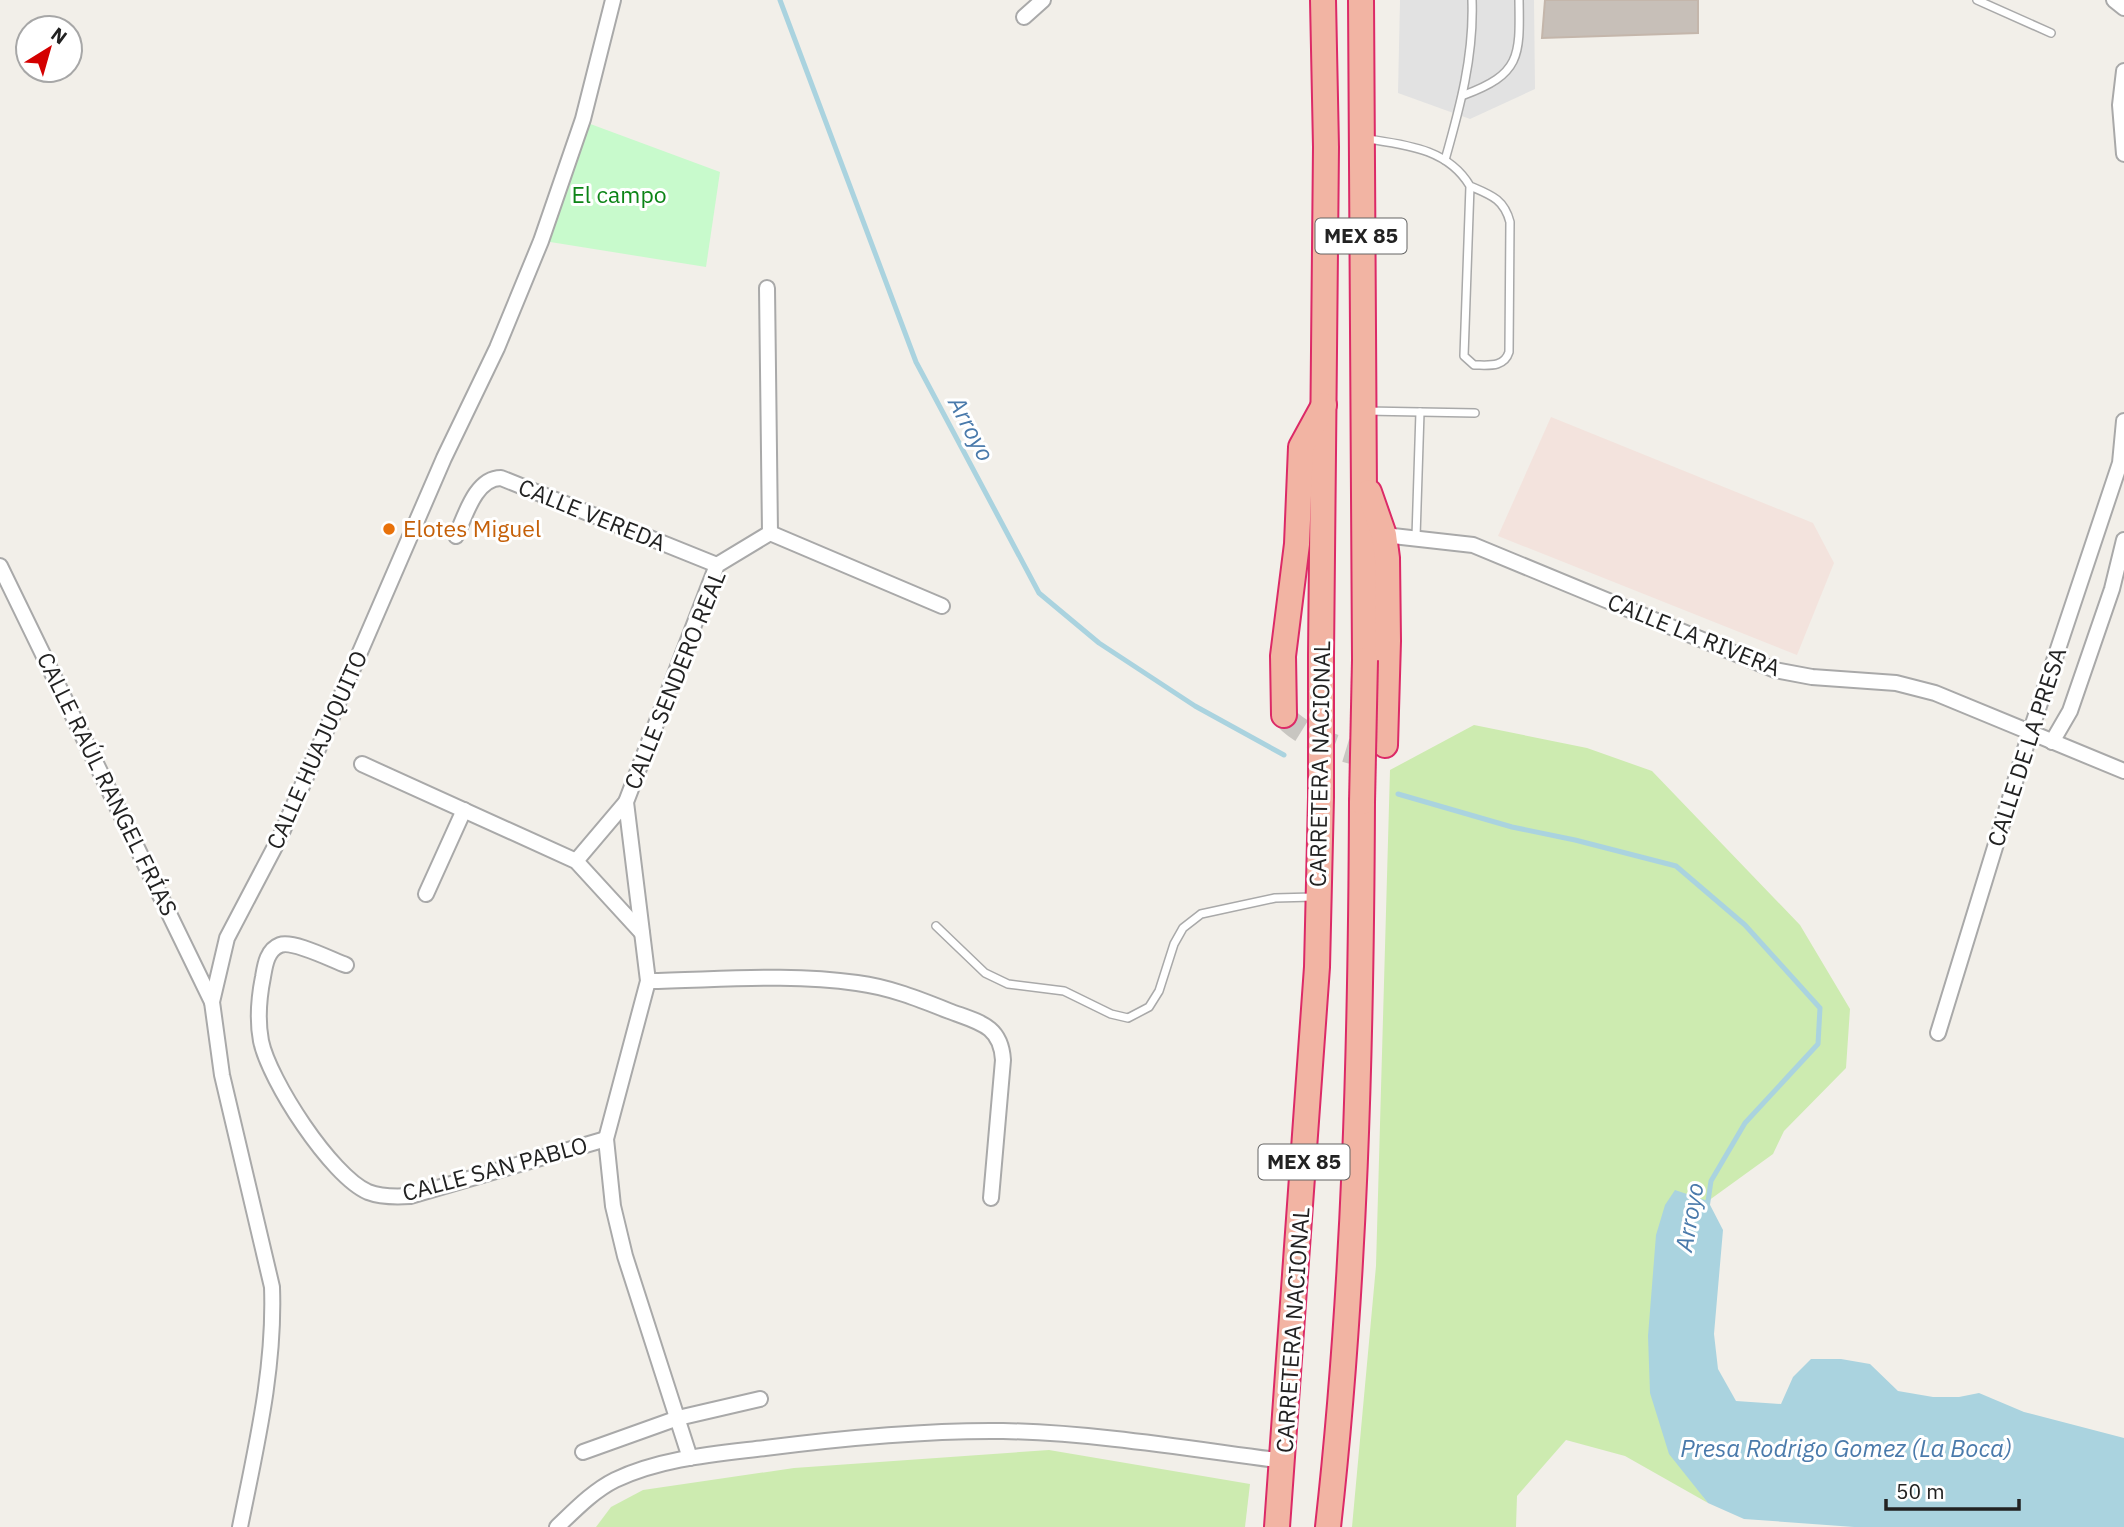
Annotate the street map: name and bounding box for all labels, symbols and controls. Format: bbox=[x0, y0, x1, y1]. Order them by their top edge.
north arrow bbox=[14, 14, 84, 84]
text: N bbox=[47, 22, 72, 49]
park label: El campo bbox=[571, 179, 667, 209]
road number: MEX 85 bbox=[1316, 218, 1406, 254]
water label: Arroyo bbox=[941, 389, 1002, 467]
street label: CALLE VEREDA bbox=[514, 471, 671, 557]
place label: Elotes Miguel bbox=[403, 513, 541, 543]
marker: Elotes Miguel bbox=[381, 521, 397, 537]
street label: CALLE SENDERO REAL bbox=[616, 566, 732, 793]
street label: CALLE LA RIVERA bbox=[1604, 586, 1785, 683]
street label: CARRETERA NACIONAL bbox=[1302, 641, 1336, 887]
street label: CALLE DE LA PRESA bbox=[1980, 643, 2072, 850]
street label: CALLE HUAJUQUITO bbox=[259, 645, 373, 854]
street label: CALLE RAÚL RANGEL FRÍAS bbox=[31, 647, 185, 920]
street label: CALLE SAN PABLO bbox=[399, 1129, 591, 1207]
road number: MEX 85 bbox=[1258, 1144, 1350, 1180]
water label: Arroyo bbox=[1667, 1180, 1711, 1255]
street label: CARRETERA NACIONAL bbox=[1268, 1206, 1316, 1454]
water label: Presa Rodrigo Gomez (La Boca) bbox=[1680, 1432, 2012, 1464]
scale bar bbox=[1886, 1468, 2019, 1512]
text: 50 m bbox=[1896, 1477, 1945, 1505]

